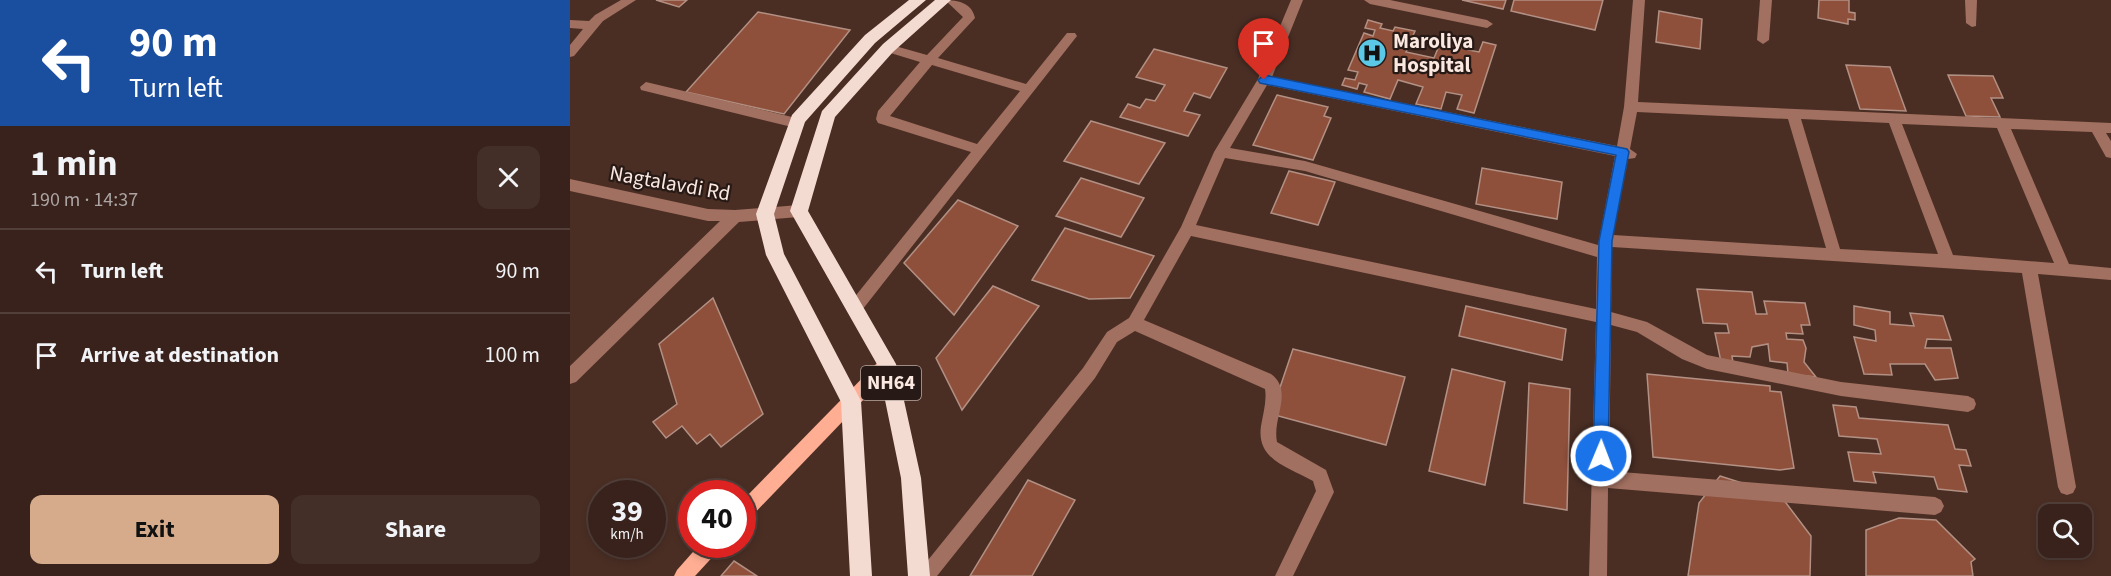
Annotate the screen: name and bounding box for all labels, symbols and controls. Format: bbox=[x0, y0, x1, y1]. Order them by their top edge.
text: 90 m bbox=[129, 13, 218, 73]
pin bbox=[1238, 18, 1289, 80]
icon: left bbox=[30, 24, 108, 102]
place label: Maroliya Hospital bbox=[1393, 26, 1473, 80]
icon: arrive bbox=[1247, 27, 1280, 60]
hospital icon: Maroliya Hospital bbox=[1356, 37, 1388, 69]
text: Turn left bbox=[129, 69, 223, 108]
text: 1 min bbox=[30, 138, 118, 189]
button: close bbox=[477, 146, 540, 209]
street label: Nagtalavdi Rd bbox=[607, 158, 733, 208]
text: 190 m · 14:37 bbox=[30, 186, 138, 214]
icon: left bbox=[30, 255, 63, 288]
text: Turn left bbox=[81, 255, 163, 287]
text: 90 m bbox=[495, 255, 540, 287]
icon: arrive bbox=[30, 339, 63, 372]
text: Arrive at destination bbox=[81, 339, 279, 371]
text: 100 m bbox=[485, 339, 540, 371]
road number: NH64 bbox=[861, 366, 921, 400]
position arrow bbox=[1569, 424, 1633, 488]
speed limit sign: 40 bbox=[678, 480, 756, 558]
text: 39 bbox=[611, 490, 643, 533]
button: Exit bbox=[30, 495, 279, 564]
button: Share bbox=[291, 495, 540, 564]
map controls bbox=[2038, 504, 2092, 558]
button: search bbox=[2038, 504, 2092, 558]
text: km/h bbox=[610, 524, 644, 545]

